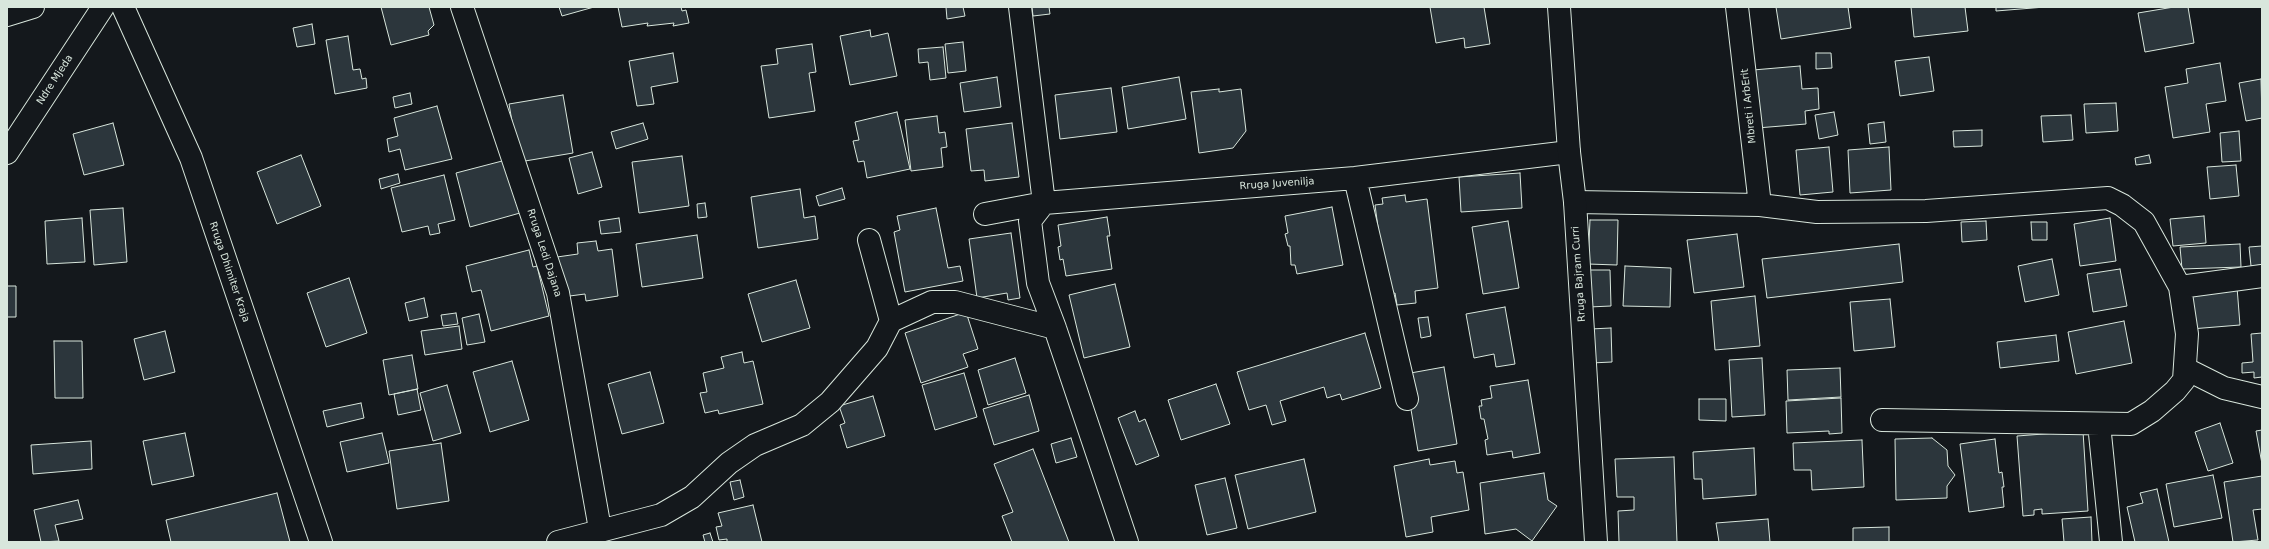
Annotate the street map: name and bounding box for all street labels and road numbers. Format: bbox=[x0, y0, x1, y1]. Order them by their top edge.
street label: Ndre Mjeda bbox=[34, 53, 76, 107]
street label: Mbreti i ArbErit bbox=[1739, 68, 1759, 144]
street label: Rruga Juvenilja bbox=[1239, 175, 1315, 193]
street label: Rruga Ledi Dajana bbox=[524, 207, 564, 299]
street label: Rruga Dhimiter Kraja bbox=[206, 220, 252, 324]
street label: Rruga Bajram Curri bbox=[1570, 226, 1588, 322]

